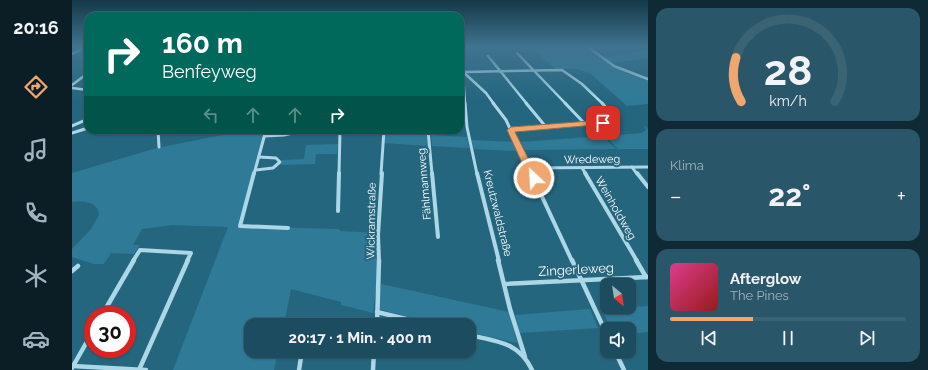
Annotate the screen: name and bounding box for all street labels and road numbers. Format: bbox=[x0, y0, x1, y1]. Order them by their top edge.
street label: Fählmannweg bbox=[415, 148, 434, 220]
street label: Wredeweg bbox=[564, 153, 620, 166]
street label: Kreutzwaldstraße bbox=[480, 168, 515, 258]
street label: Weinholdweg bbox=[592, 174, 639, 242]
street label: Wickramstraße bbox=[364, 182, 379, 260]
street label: Zingerleweg bbox=[538, 260, 614, 279]

